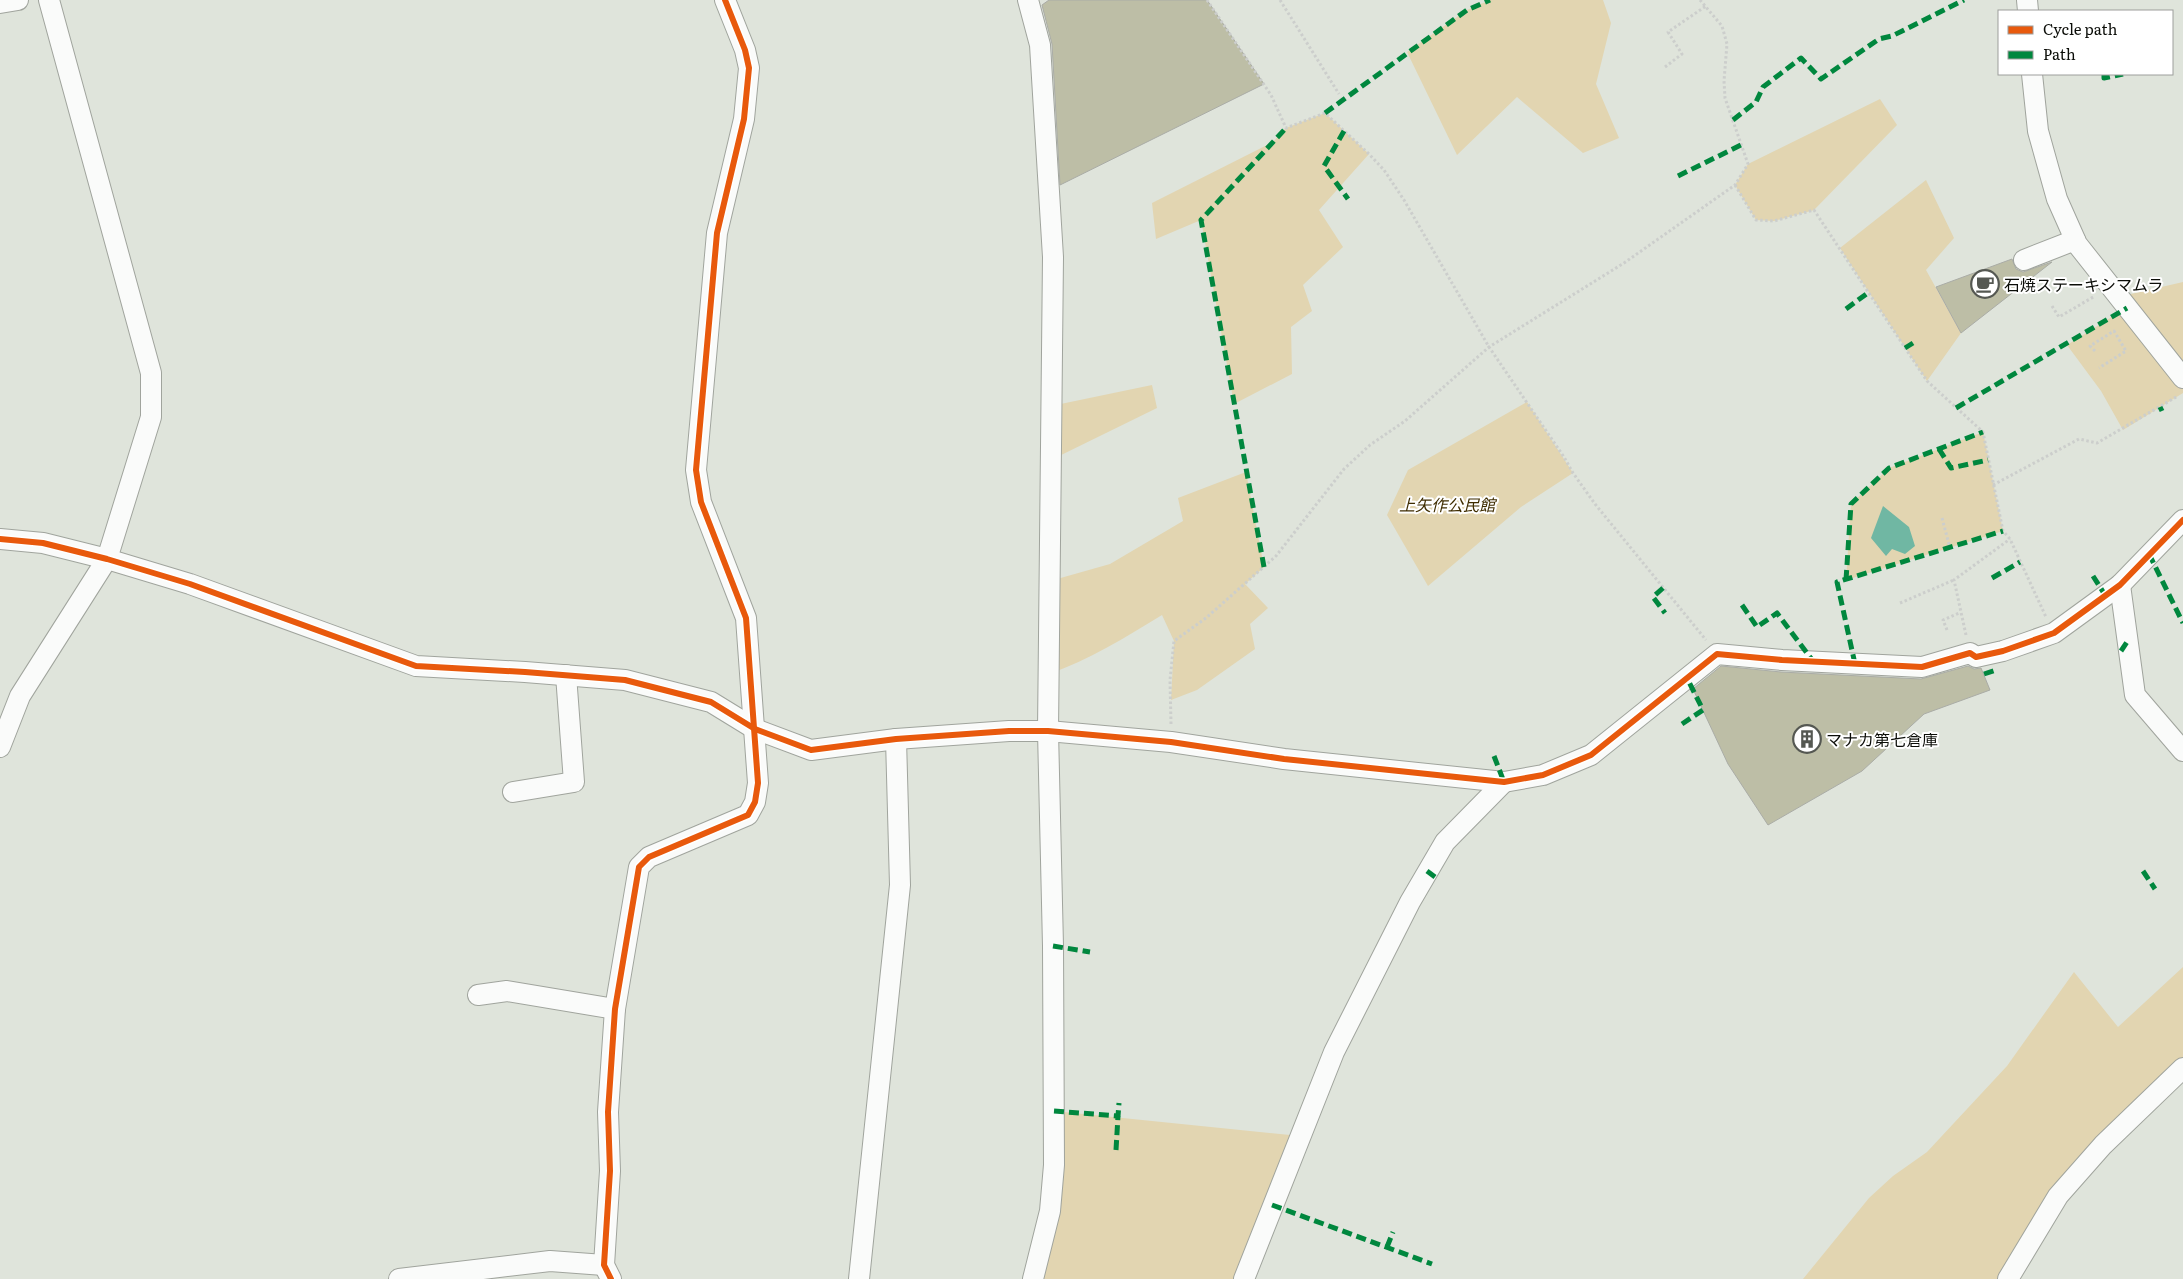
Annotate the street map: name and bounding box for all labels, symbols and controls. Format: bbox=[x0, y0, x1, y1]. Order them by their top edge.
legend bbox=[1998, 10, 2173, 75]
text: Cycle path bbox=[2043, 17, 2118, 40]
text: Path bbox=[2043, 42, 2076, 65]
cafe icon: 石焼ステーキシマムラ bbox=[1970, 269, 2000, 299]
place label: 石焼ステーキシマムラ bbox=[2004, 272, 2163, 296]
park label: 上矢作公民館 bbox=[1399, 492, 1498, 516]
building icon: マナカ第七倉庫 bbox=[1792, 724, 1822, 754]
place label: マナカ第七倉庫 bbox=[1826, 727, 1938, 751]

